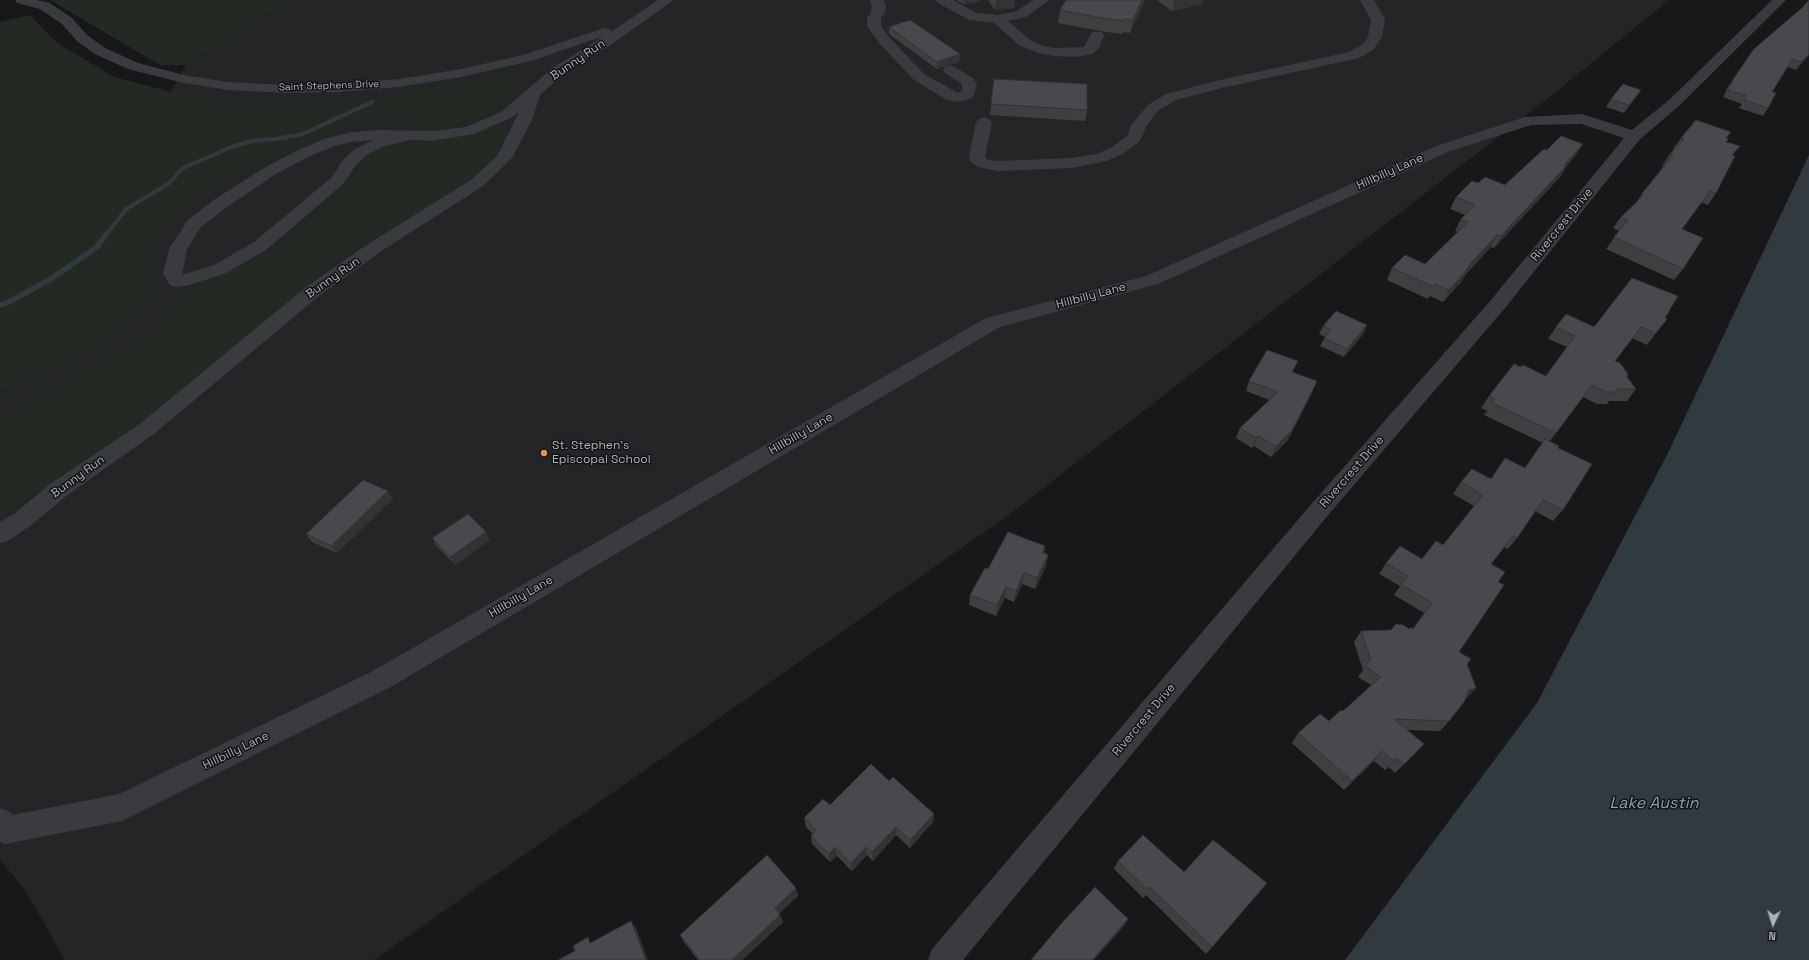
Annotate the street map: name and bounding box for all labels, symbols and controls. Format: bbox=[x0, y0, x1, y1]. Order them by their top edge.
street label: Bunny Run bbox=[548, 37, 608, 83]
street label: Saint Stephens Drive bbox=[279, 78, 379, 94]
street label: Hillbilly Lane bbox=[1354, 151, 1426, 193]
street label: Rivercrest Drive bbox=[1528, 185, 1596, 265]
street label: Bunny Run bbox=[303, 254, 363, 302]
street label: Hillbilly Lane bbox=[1055, 280, 1127, 312]
street label: Hillbilly Lane bbox=[766, 410, 836, 458]
street label: Rivercrest Drive bbox=[1317, 433, 1387, 511]
place label: St. Stephen's Episcopal School bbox=[552, 439, 651, 467]
marker: St. Stephen's Episcopal School bbox=[539, 448, 549, 458]
street label: Bunny Run bbox=[48, 453, 108, 501]
street label: Hillbilly Lane bbox=[486, 573, 556, 621]
street label: Rivercrest Drive bbox=[1109, 681, 1179, 759]
street label: Hillbilly Lane bbox=[201, 729, 271, 773]
water label: Lake Austin bbox=[1610, 794, 1698, 814]
north arrow bbox=[1753, 904, 1793, 944]
text: N bbox=[1768, 929, 1776, 943]

